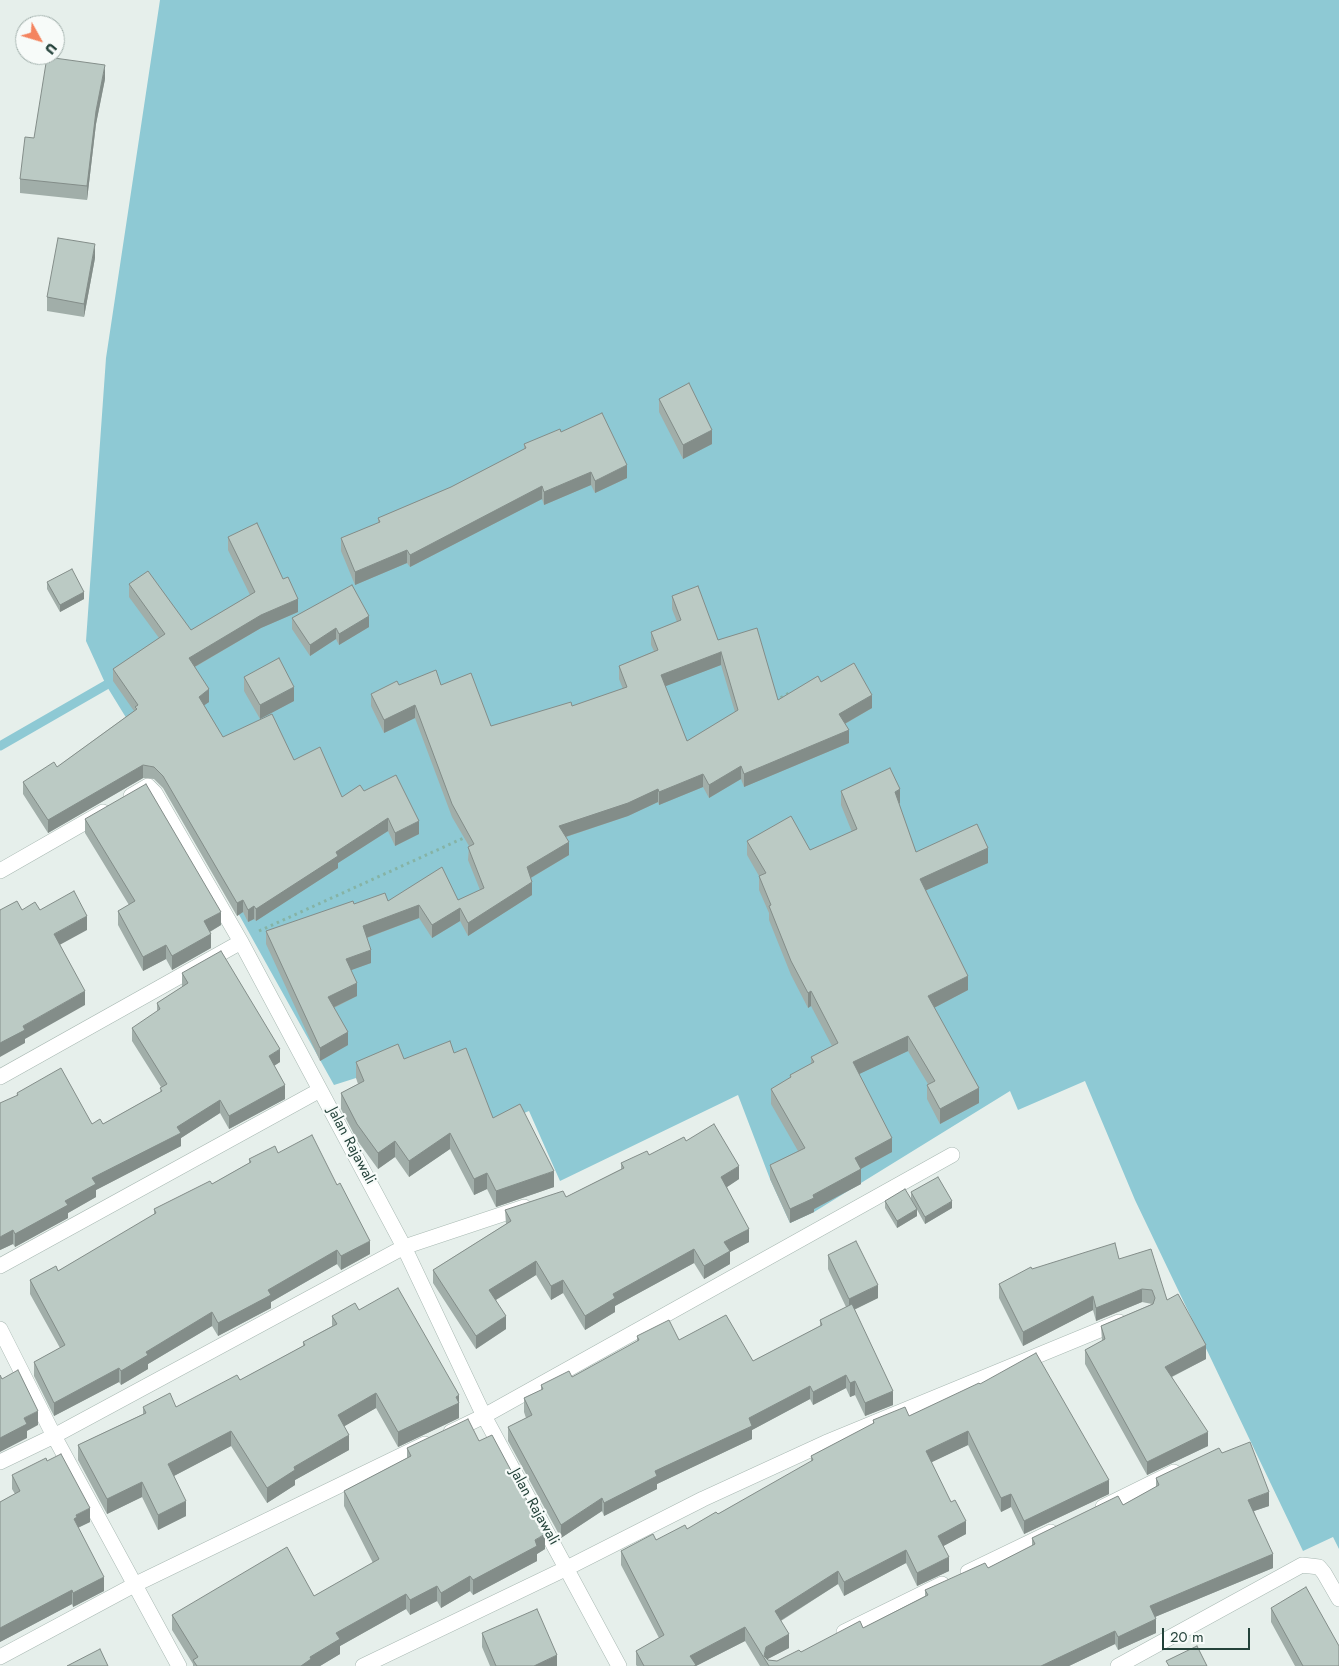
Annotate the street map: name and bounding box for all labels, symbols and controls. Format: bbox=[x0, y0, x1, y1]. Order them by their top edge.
north arrow bbox=[15, 15, 65, 65]
text: U bbox=[40, 39, 62, 59]
street label: Jalan Rajawali bbox=[323, 1104, 379, 1188]
street label: Jalan Rajawali bbox=[505, 1465, 563, 1549]
scale bar bbox=[1164, 1618, 1252, 1650]
text: 20 m bbox=[1170, 1626, 1204, 1648]

